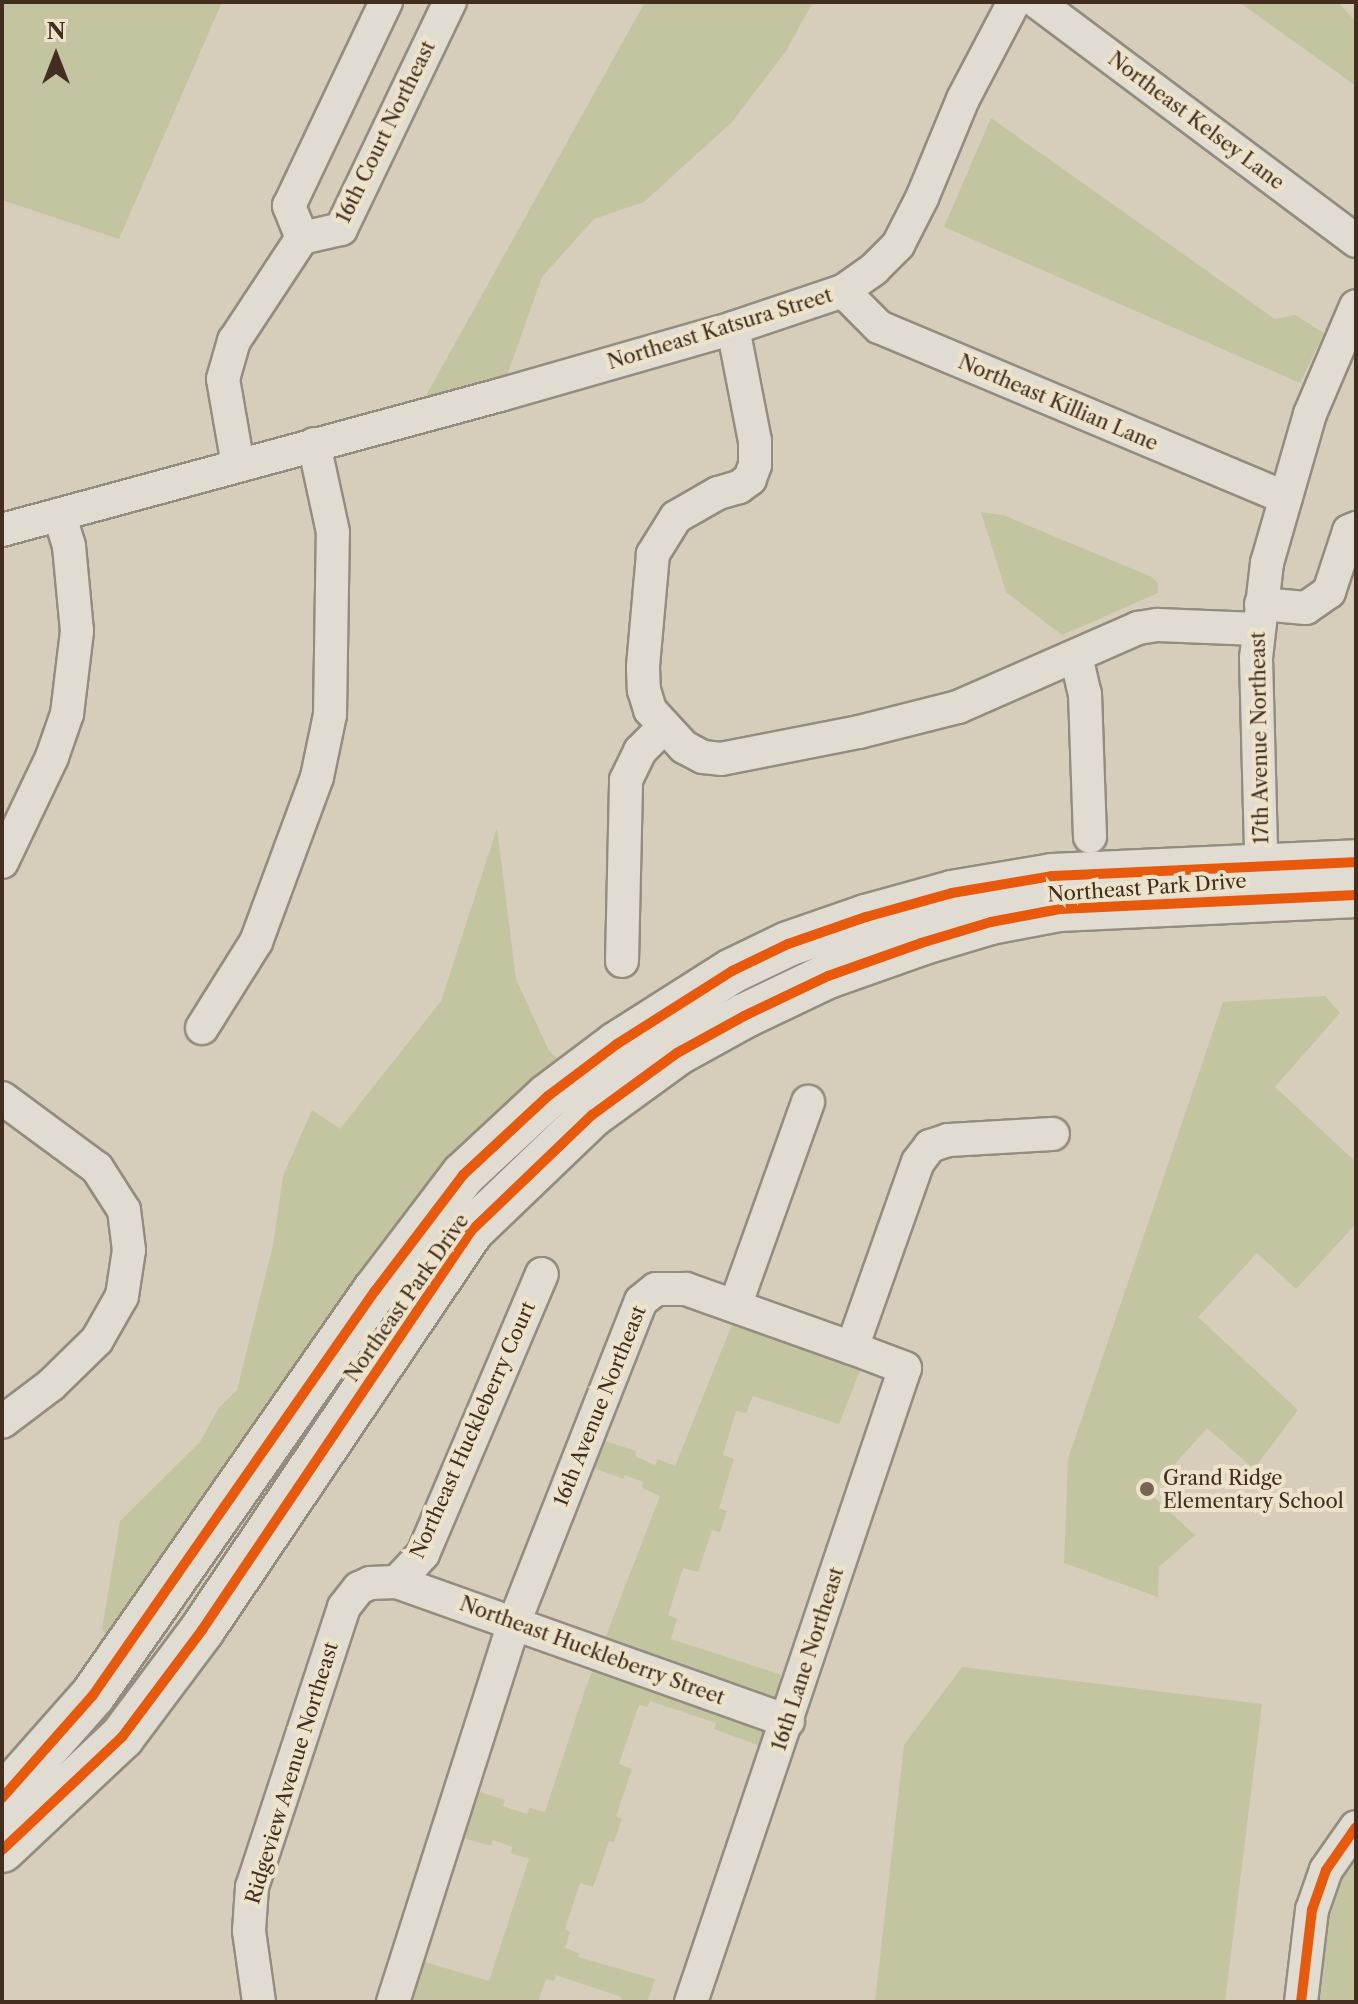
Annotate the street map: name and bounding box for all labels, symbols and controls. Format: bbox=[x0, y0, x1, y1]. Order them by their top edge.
north arrow bbox=[16, 16, 96, 96]
text: N bbox=[46, 18, 66, 45]
street label: 16th Court Northeast bbox=[331, 37, 441, 227]
street label: Northeast Kelsey Lane bbox=[1103, 47, 1289, 195]
street label: Northeast Katsura Street bbox=[605, 283, 835, 375]
street label: Northeast Killian Lane bbox=[955, 350, 1161, 456]
street label: 17th Avenue Northeast bbox=[1246, 631, 1274, 845]
street label: Northeast Park Drive bbox=[1047, 869, 1247, 907]
street label: Northeast Park Drive bbox=[340, 1209, 474, 1387]
street label: Northeast Huckleberry Court bbox=[405, 1297, 541, 1563]
street label: 16th Avenue Northeast bbox=[549, 1302, 651, 1510]
place label: Grand Ridge Elementary School bbox=[1163, 1466, 1344, 1513]
marker: Grand Ridge Elementary School bbox=[1138, 1480, 1156, 1498]
street label: 16th Lane Northeast bbox=[767, 1564, 849, 1754]
street label: Northeast Huckleberry Street bbox=[456, 1592, 728, 1710]
street label: Ridgeview Avenue Northeast bbox=[240, 1639, 344, 1907]

